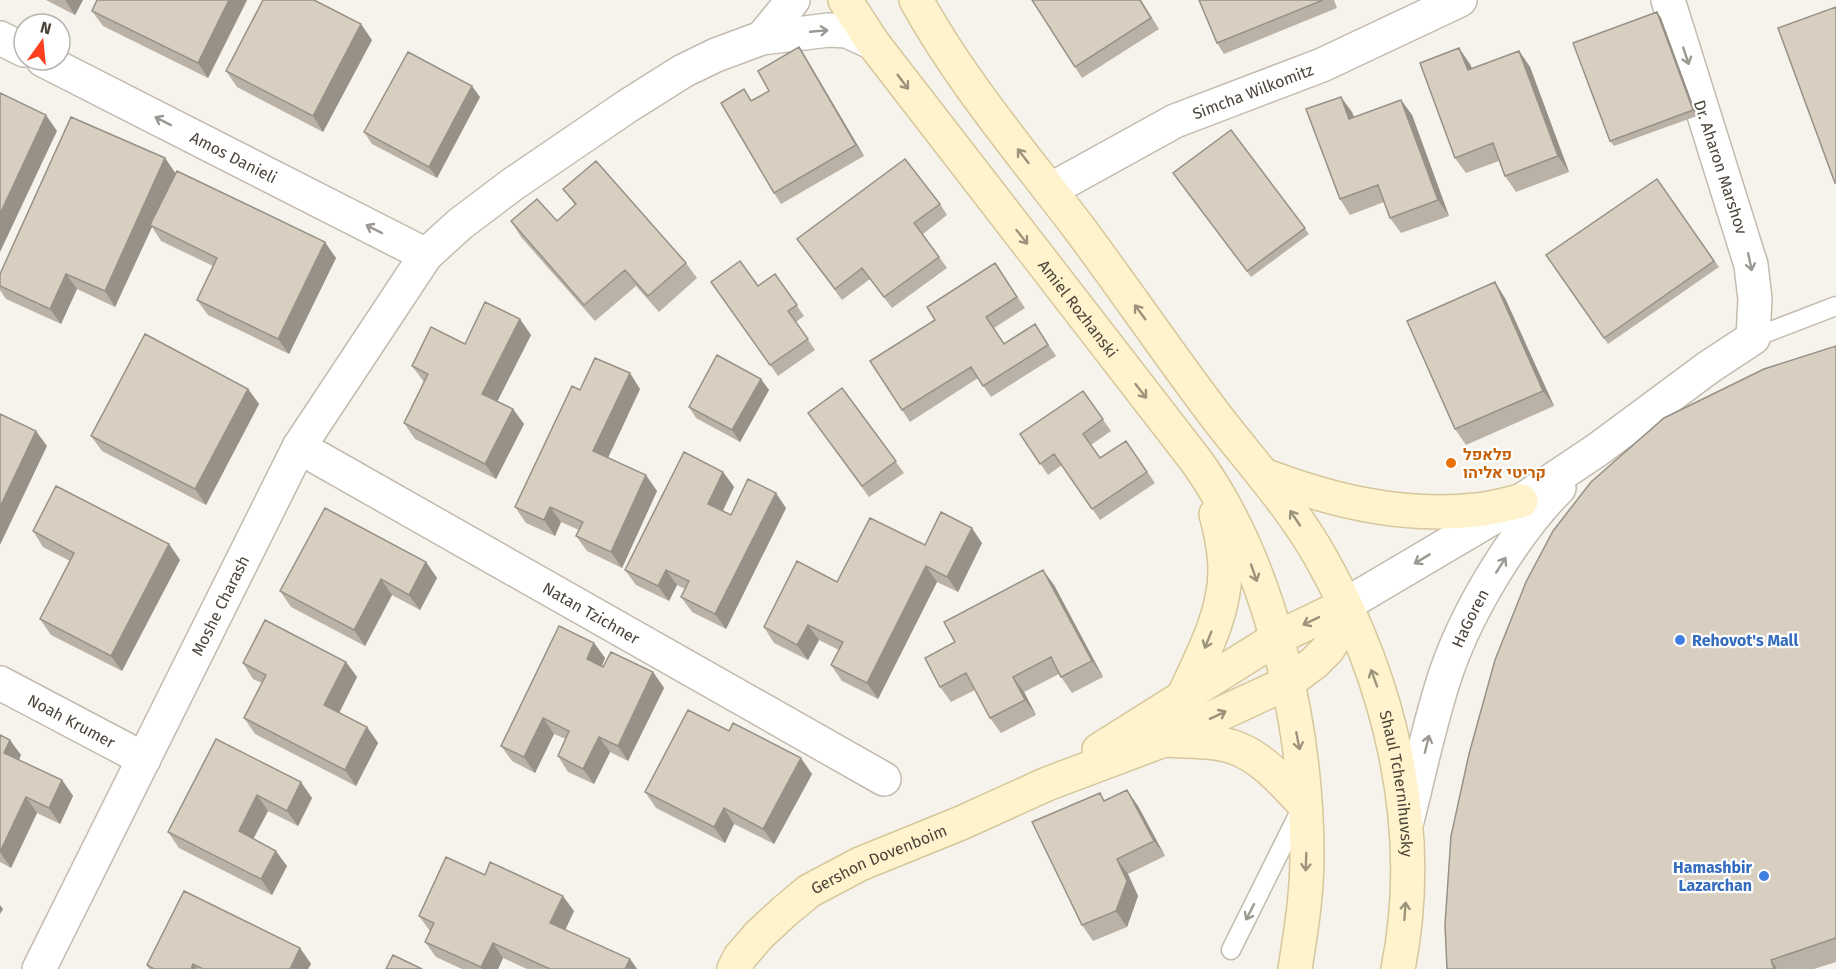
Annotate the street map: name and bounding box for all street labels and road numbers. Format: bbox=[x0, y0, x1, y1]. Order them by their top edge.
street label: Simcha Wilkomitz bbox=[1190, 60, 1316, 123]
street label: Dr. Aharon Marshov bbox=[1690, 98, 1751, 237]
street label: Amos Danieli bbox=[187, 128, 280, 187]
street label: Amiel Rozhanski bbox=[1034, 256, 1122, 362]
street label: Moshe Charash bbox=[188, 553, 253, 659]
street label: Natan Tzichner bbox=[539, 578, 643, 649]
street label: HaGoren bbox=[1448, 586, 1493, 651]
street label: Noah Krumer bbox=[24, 690, 119, 752]
street label: Shaul Tchernihuvsky bbox=[1375, 708, 1417, 857]
street label: Gershon Dovenboim bbox=[808, 821, 950, 898]

